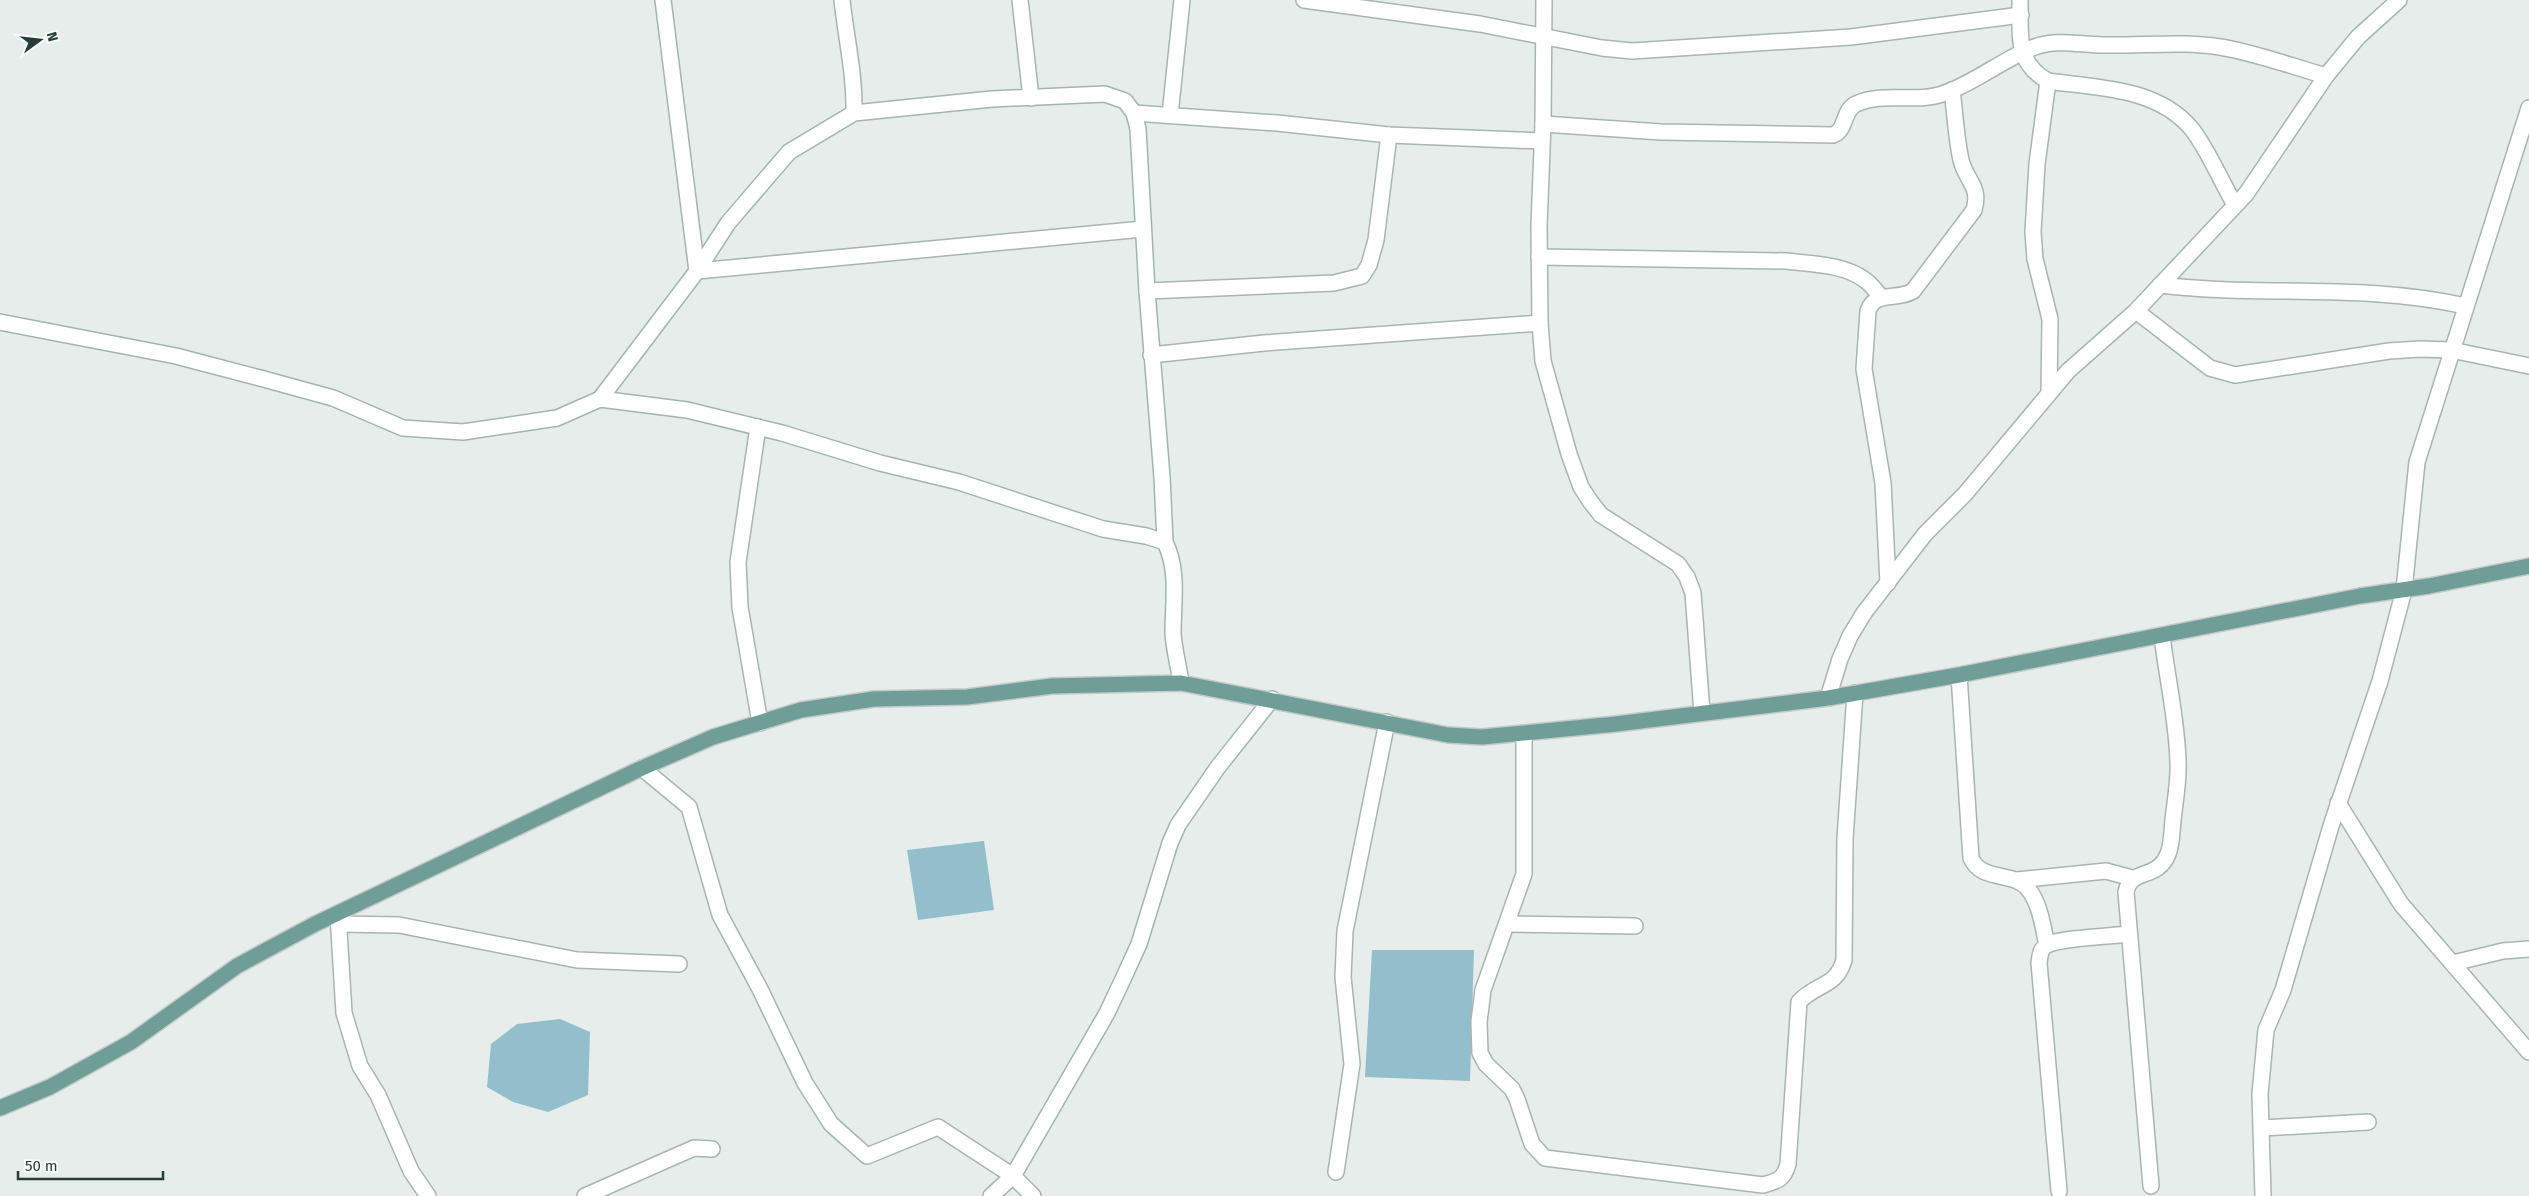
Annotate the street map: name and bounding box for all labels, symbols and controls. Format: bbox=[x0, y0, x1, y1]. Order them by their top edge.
north arrow bbox=[15, 15, 65, 65]
text: N bbox=[43, 30, 61, 43]
scale bar bbox=[18, 1148, 162, 1180]
text: 50 m bbox=[25, 1157, 58, 1175]

